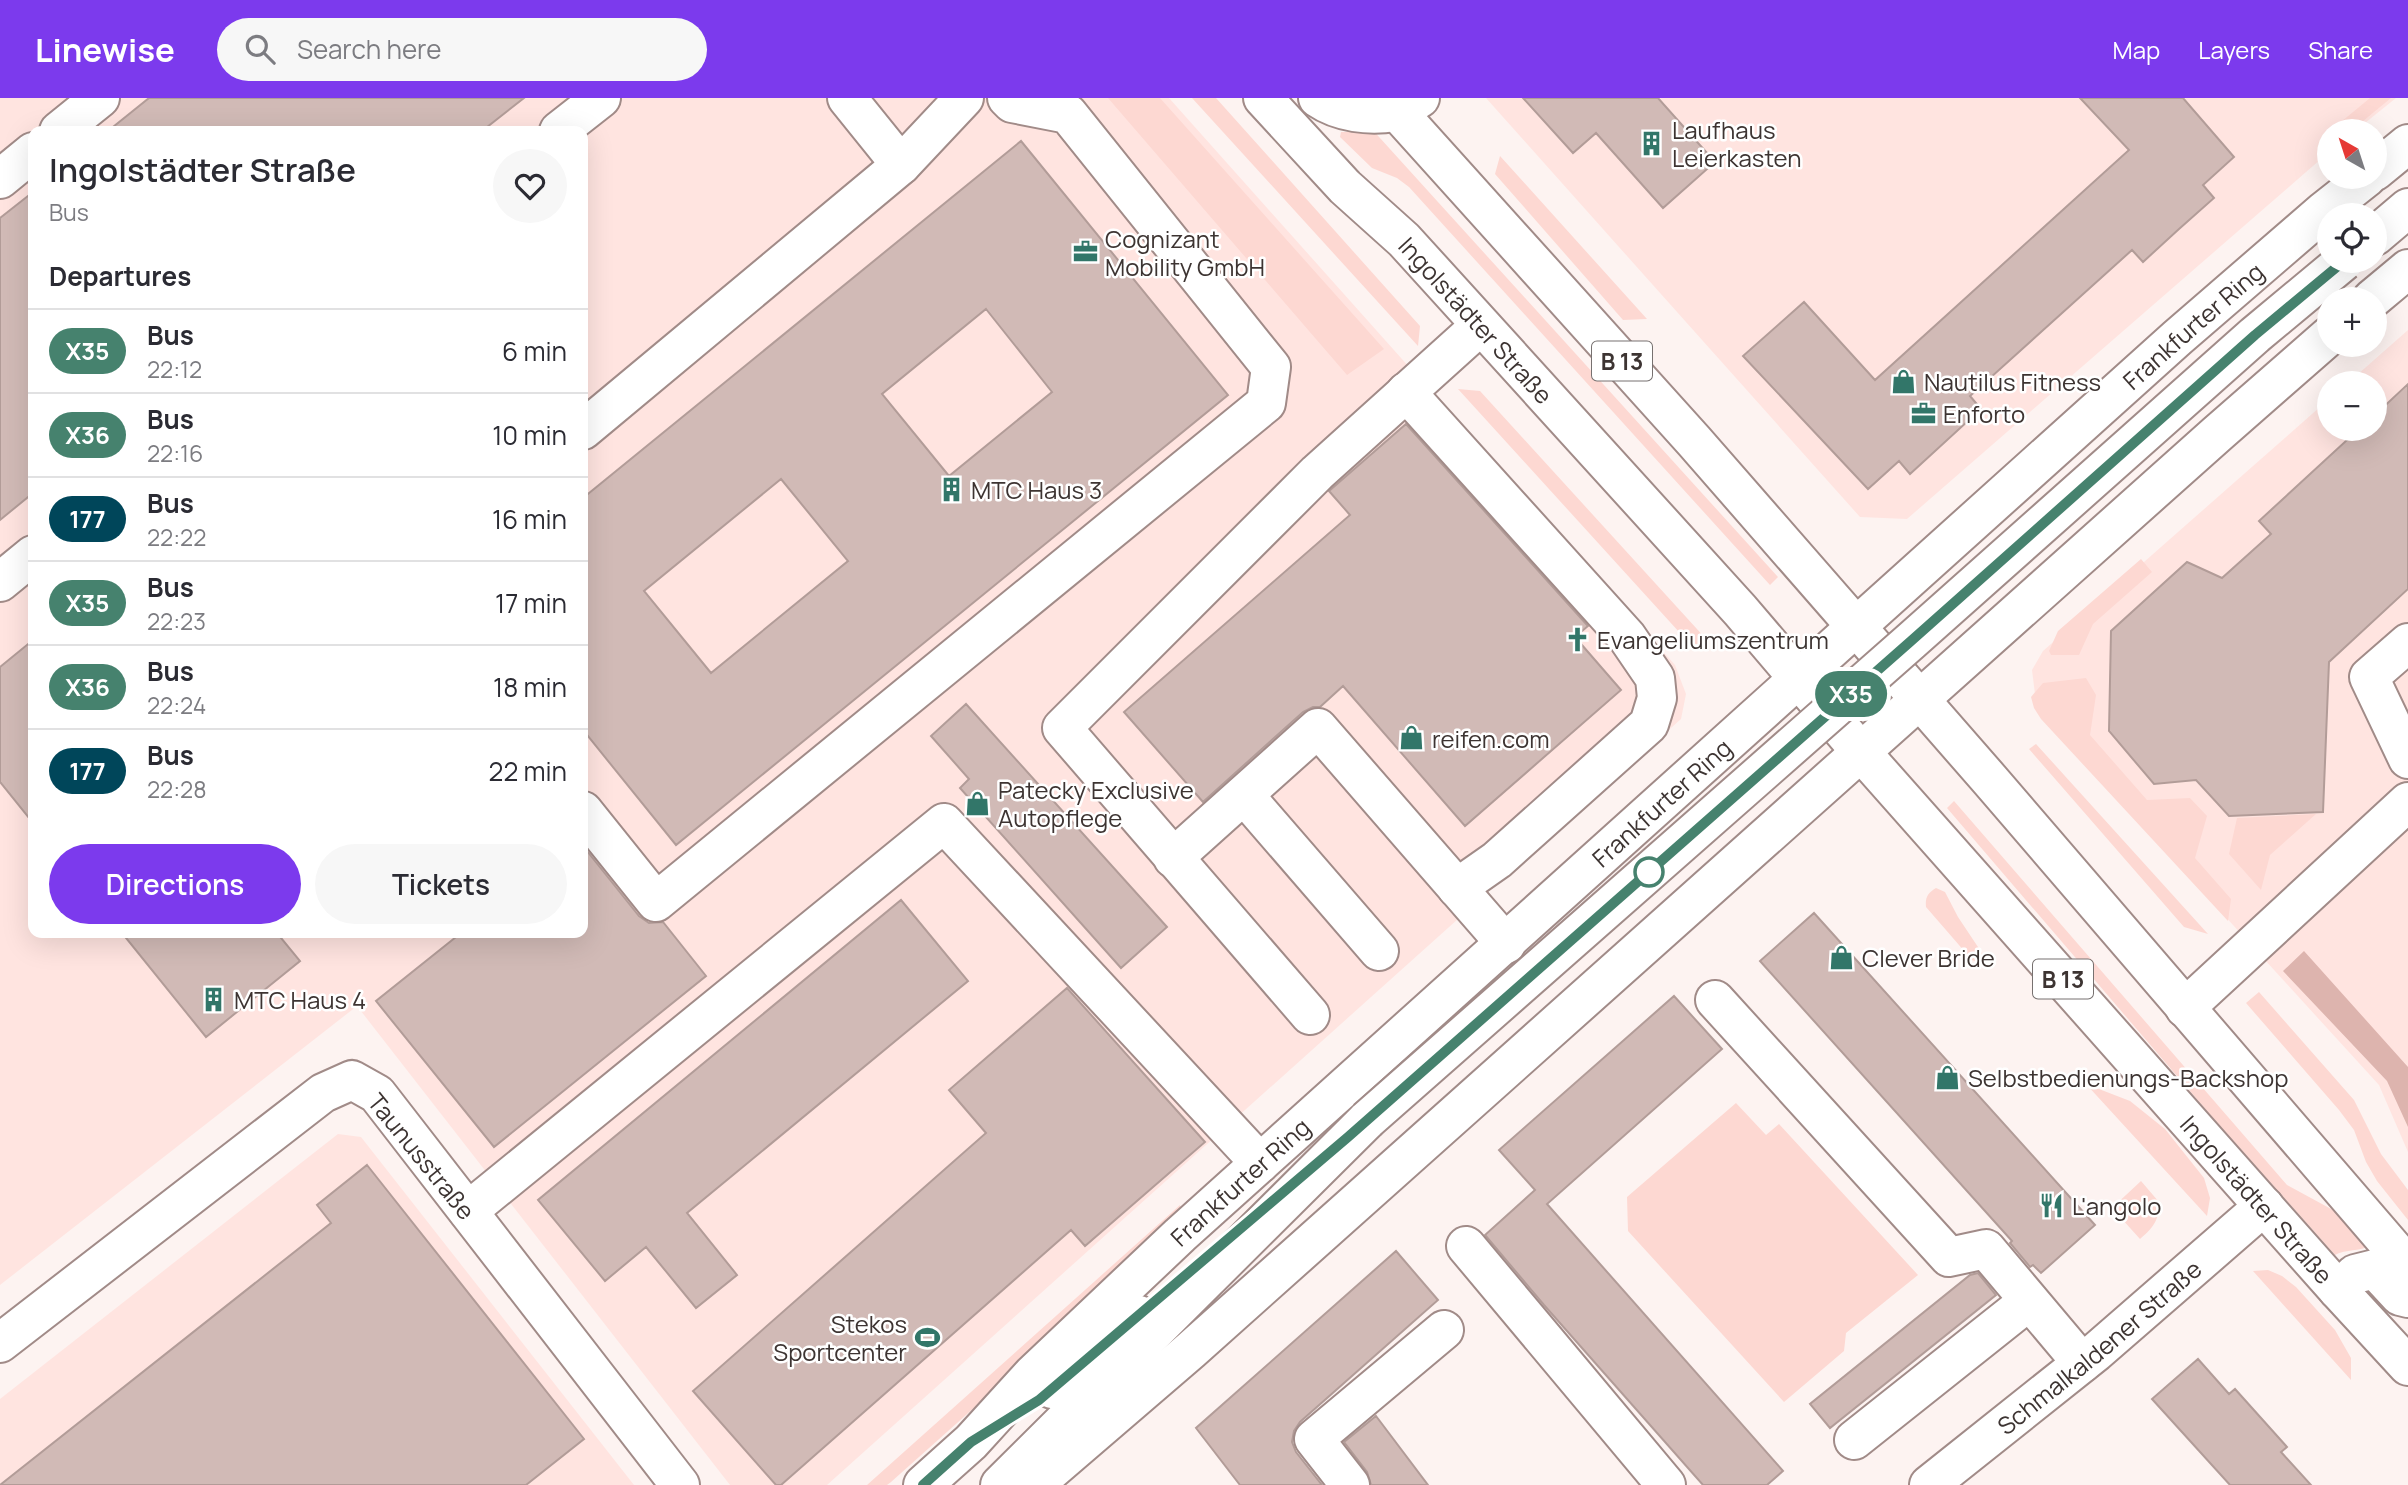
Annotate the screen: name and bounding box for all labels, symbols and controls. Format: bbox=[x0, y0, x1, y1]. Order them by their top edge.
search box bbox=[217, 18, 707, 81]
text: Linewise bbox=[35, 27, 175, 72]
icon: search bbox=[241, 30, 279, 68]
text: Search here bbox=[297, 31, 441, 67]
text: Map bbox=[2113, 33, 2160, 66]
text: Layers bbox=[2198, 33, 2270, 66]
text: Share bbox=[2308, 33, 2373, 66]
place label: Laufhaus Leierkasten bbox=[1672, 113, 1801, 174]
north arrow bbox=[2317, 119, 2387, 189]
map controls bbox=[2317, 119, 2387, 441]
building icon: Laufhaus Leierkasten bbox=[1638, 129, 1666, 157]
text: Ingolstädter Straße bbox=[49, 147, 356, 192]
button: heart bbox=[493, 149, 567, 223]
text: Bus bbox=[49, 196, 89, 228]
button: locate bbox=[2317, 203, 2387, 273]
place label: Cognizant Mobility GmbH bbox=[1105, 222, 1265, 283]
street label: Ingolstädter Straße bbox=[1392, 229, 1561, 410]
office icon: Cognizant Mobility GmbH bbox=[1071, 238, 1099, 266]
street label: Frankfurter Ring bbox=[2115, 254, 2270, 396]
text: Departures bbox=[49, 258, 191, 294]
button: + bbox=[2317, 287, 2387, 357]
text: Bus bbox=[147, 317, 194, 353]
text: 6 min bbox=[502, 333, 567, 369]
text: X35 bbox=[66, 334, 109, 367]
road number: B 13 bbox=[1592, 342, 1652, 380]
text: 22:12 bbox=[147, 353, 202, 385]
place label: Nautilus Fitness bbox=[1924, 365, 2101, 398]
shop icon: Nautilus Fitness bbox=[1890, 367, 1918, 395]
button: − bbox=[2317, 371, 2387, 441]
place label: Enforto bbox=[1943, 397, 2025, 430]
office icon: Enforto bbox=[1909, 399, 1937, 427]
text: Bus bbox=[147, 401, 194, 437]
text: 10 min bbox=[492, 417, 567, 453]
text: X36 bbox=[65, 418, 110, 451]
text: 22:16 bbox=[147, 437, 203, 469]
place label: MTC Haus 3 bbox=[971, 473, 1102, 506]
building icon: MTC Haus 3 bbox=[937, 475, 965, 503]
text: Bus bbox=[147, 485, 194, 521]
text: 16 min bbox=[492, 501, 567, 537]
text: 177 bbox=[69, 502, 106, 535]
text: 22:22 bbox=[147, 521, 206, 553]
text: Bus bbox=[147, 569, 194, 605]
text: 17 min bbox=[495, 585, 567, 621]
text: X35 bbox=[66, 586, 109, 619]
text: 22:23 bbox=[147, 605, 206, 637]
place label: Evangeliumszentrum bbox=[1597, 623, 1829, 656]
church icon: Evangeliumszentrum bbox=[1563, 625, 1591, 653]
text: Bus bbox=[147, 653, 194, 689]
text: 18 min bbox=[493, 669, 567, 705]
text: X36 bbox=[65, 670, 110, 703]
line badge: X35 bbox=[1811, 671, 1891, 717]
text: X35 bbox=[1829, 677, 1873, 710]
text: 22:24 bbox=[147, 689, 206, 721]
place label: reifen.com bbox=[1432, 722, 1550, 755]
shop icon: reifen.com bbox=[1398, 724, 1426, 752]
street label: Frankfurter Ring bbox=[1584, 731, 1738, 874]
text: Bus bbox=[147, 737, 194, 773]
text: 22 min bbox=[489, 753, 567, 789]
text: 177 bbox=[69, 754, 106, 787]
text: 22:28 bbox=[147, 773, 207, 805]
place label: Patecky Exclusive Autopflege bbox=[998, 773, 1194, 834]
shop icon: Patecky Exclusive Autopflege bbox=[964, 789, 992, 817]
button: Directions bbox=[49, 844, 301, 924]
button: Tickets bbox=[315, 844, 567, 924]
unlabelled marker bbox=[1634, 857, 1664, 887]
place label: Clever Bride bbox=[1862, 941, 1995, 974]
shop icon: Clever Bride bbox=[1828, 943, 1856, 971]
road number: B 13 bbox=[2033, 960, 2093, 998]
place label: MTC Haus 4 bbox=[234, 983, 366, 1016]
building icon: MTC Haus 4 bbox=[200, 985, 228, 1013]
place label: Selbstbedienungs-Backshop bbox=[1968, 1061, 2288, 1094]
shop icon: Selbstbedienungs-Backshop bbox=[1934, 1063, 1962, 1091]
street label: Taunusstraße bbox=[361, 1086, 483, 1226]
street label: Ingolstädter Straße bbox=[2174, 1108, 2341, 1290]
street label: Frankfurter Ring bbox=[1163, 1110, 1317, 1253]
place label: L'angolo bbox=[2072, 1189, 2162, 1222]
restaurant icon: L'angolo bbox=[2038, 1191, 2066, 1219]
street label: Schmalkaldener Straße bbox=[1990, 1252, 2208, 1441]
place label: Stekos Sportcenter bbox=[773, 1307, 907, 1368]
sports icon: Stekos Sportcenter bbox=[913, 1323, 941, 1351]

